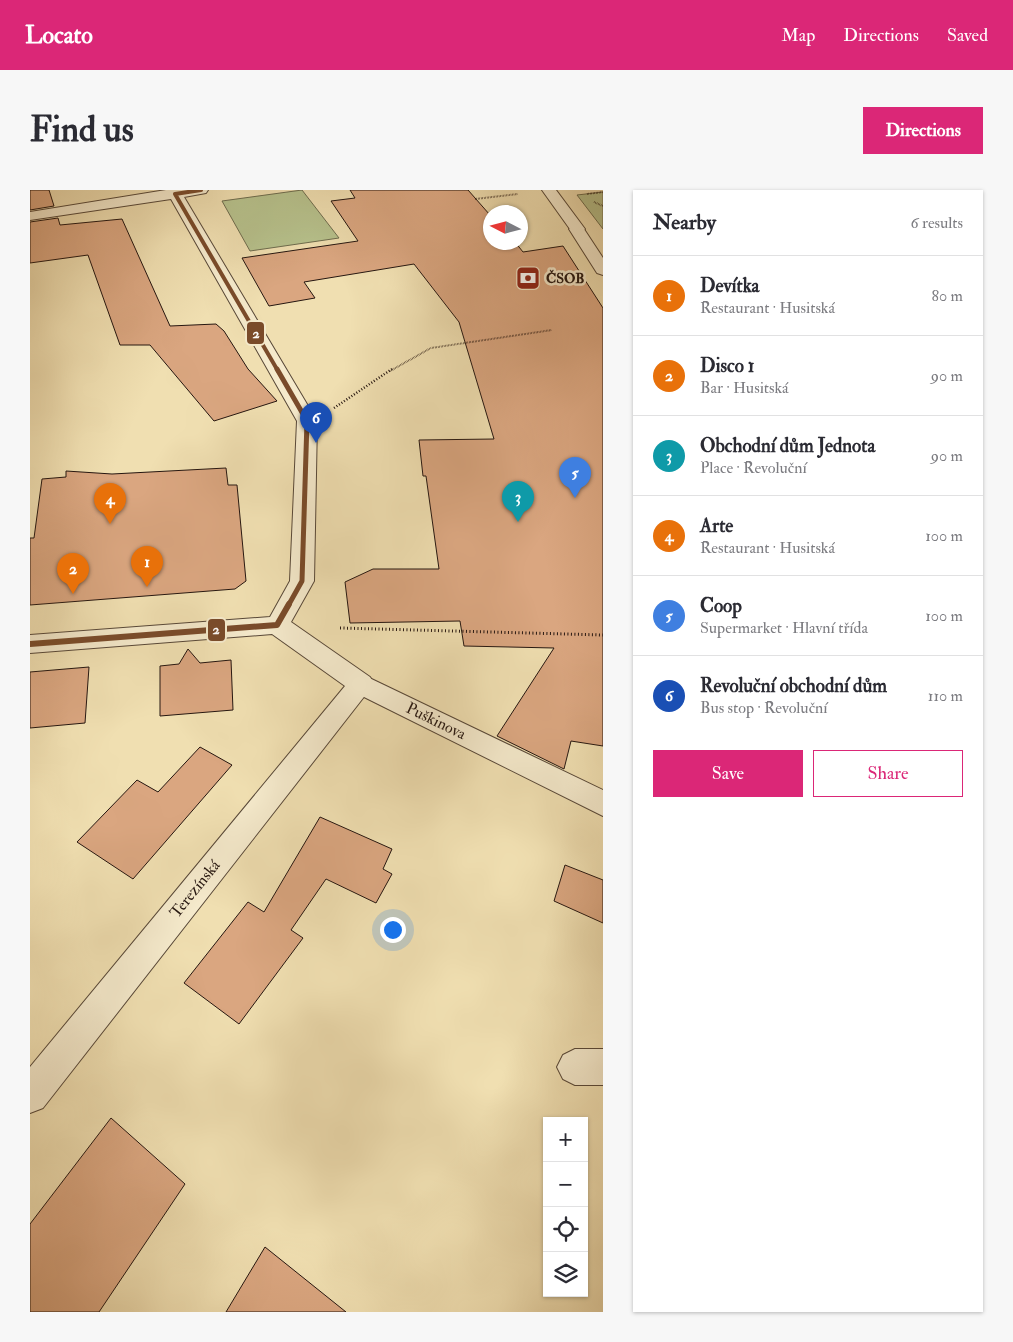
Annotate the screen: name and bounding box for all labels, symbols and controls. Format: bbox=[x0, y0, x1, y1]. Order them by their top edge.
text: Locato bbox=[25, 20, 93, 51]
text: Map bbox=[782, 24, 815, 47]
text: Directions bbox=[843, 24, 919, 47]
text: Saved bbox=[947, 24, 988, 47]
button: Directions bbox=[863, 107, 983, 154]
text: Find us bbox=[30, 108, 134, 152]
north arrow bbox=[483, 205, 528, 250]
text: Nearby bbox=[653, 209, 716, 236]
text: 6 results bbox=[911, 213, 963, 233]
bank icon: ČSOB bbox=[515, 265, 541, 291]
place label: ČSOB bbox=[546, 269, 584, 287]
text: Devítka bbox=[700, 274, 759, 298]
text: 1 bbox=[666, 286, 672, 306]
text: 80 m bbox=[932, 286, 963, 306]
text: Restaurant · Husitská bbox=[700, 298, 835, 318]
line badge: 2 bbox=[246, 321, 265, 345]
text: 2 bbox=[252, 325, 260, 342]
text: Disco 1 bbox=[700, 354, 755, 378]
text: 2 bbox=[665, 366, 673, 386]
text: 90 m bbox=[931, 366, 963, 386]
text: Bar · Husitská bbox=[700, 378, 789, 398]
pin: 6 bbox=[300, 402, 332, 443]
text: Obchodní dům Jednota bbox=[700, 434, 875, 458]
text: 3 bbox=[666, 446, 672, 466]
text: 90 m bbox=[931, 446, 963, 466]
pin: 5 bbox=[559, 457, 591, 498]
text: Place · Revoluční bbox=[700, 458, 807, 478]
pin: 3 bbox=[502, 481, 534, 522]
pin: 4 bbox=[94, 483, 126, 524]
text: Arte bbox=[700, 514, 733, 538]
text: 4 bbox=[665, 526, 673, 546]
text: 100 m bbox=[925, 526, 963, 546]
text: Restaurant · Husitská bbox=[700, 538, 835, 558]
pin: 1 bbox=[131, 546, 163, 587]
pin: 2 bbox=[57, 553, 89, 594]
text: Coop bbox=[700, 594, 742, 618]
text: 5 bbox=[665, 606, 673, 626]
text: 100 m bbox=[925, 606, 963, 626]
line badge: 2 bbox=[207, 618, 226, 642]
text: Supermarket · Hlavní třída bbox=[700, 618, 868, 638]
text: 2 bbox=[212, 621, 220, 638]
text: Revoluční obchodní dům bbox=[700, 674, 887, 698]
text: 6 bbox=[665, 686, 673, 706]
text: 110 m bbox=[928, 686, 963, 706]
street label: Puškinova bbox=[403, 698, 470, 744]
text: Bus stop · Revoluční bbox=[700, 698, 828, 718]
button: Save bbox=[653, 750, 803, 797]
button: Share bbox=[813, 750, 963, 797]
street label: Terezínská bbox=[166, 856, 225, 922]
your location bbox=[380, 917, 406, 943]
map controls bbox=[543, 1117, 588, 1297]
button: + bbox=[543, 1117, 588, 1162]
button: − bbox=[543, 1162, 588, 1207]
button: locate bbox=[543, 1207, 588, 1252]
button: layers bbox=[543, 1252, 588, 1297]

